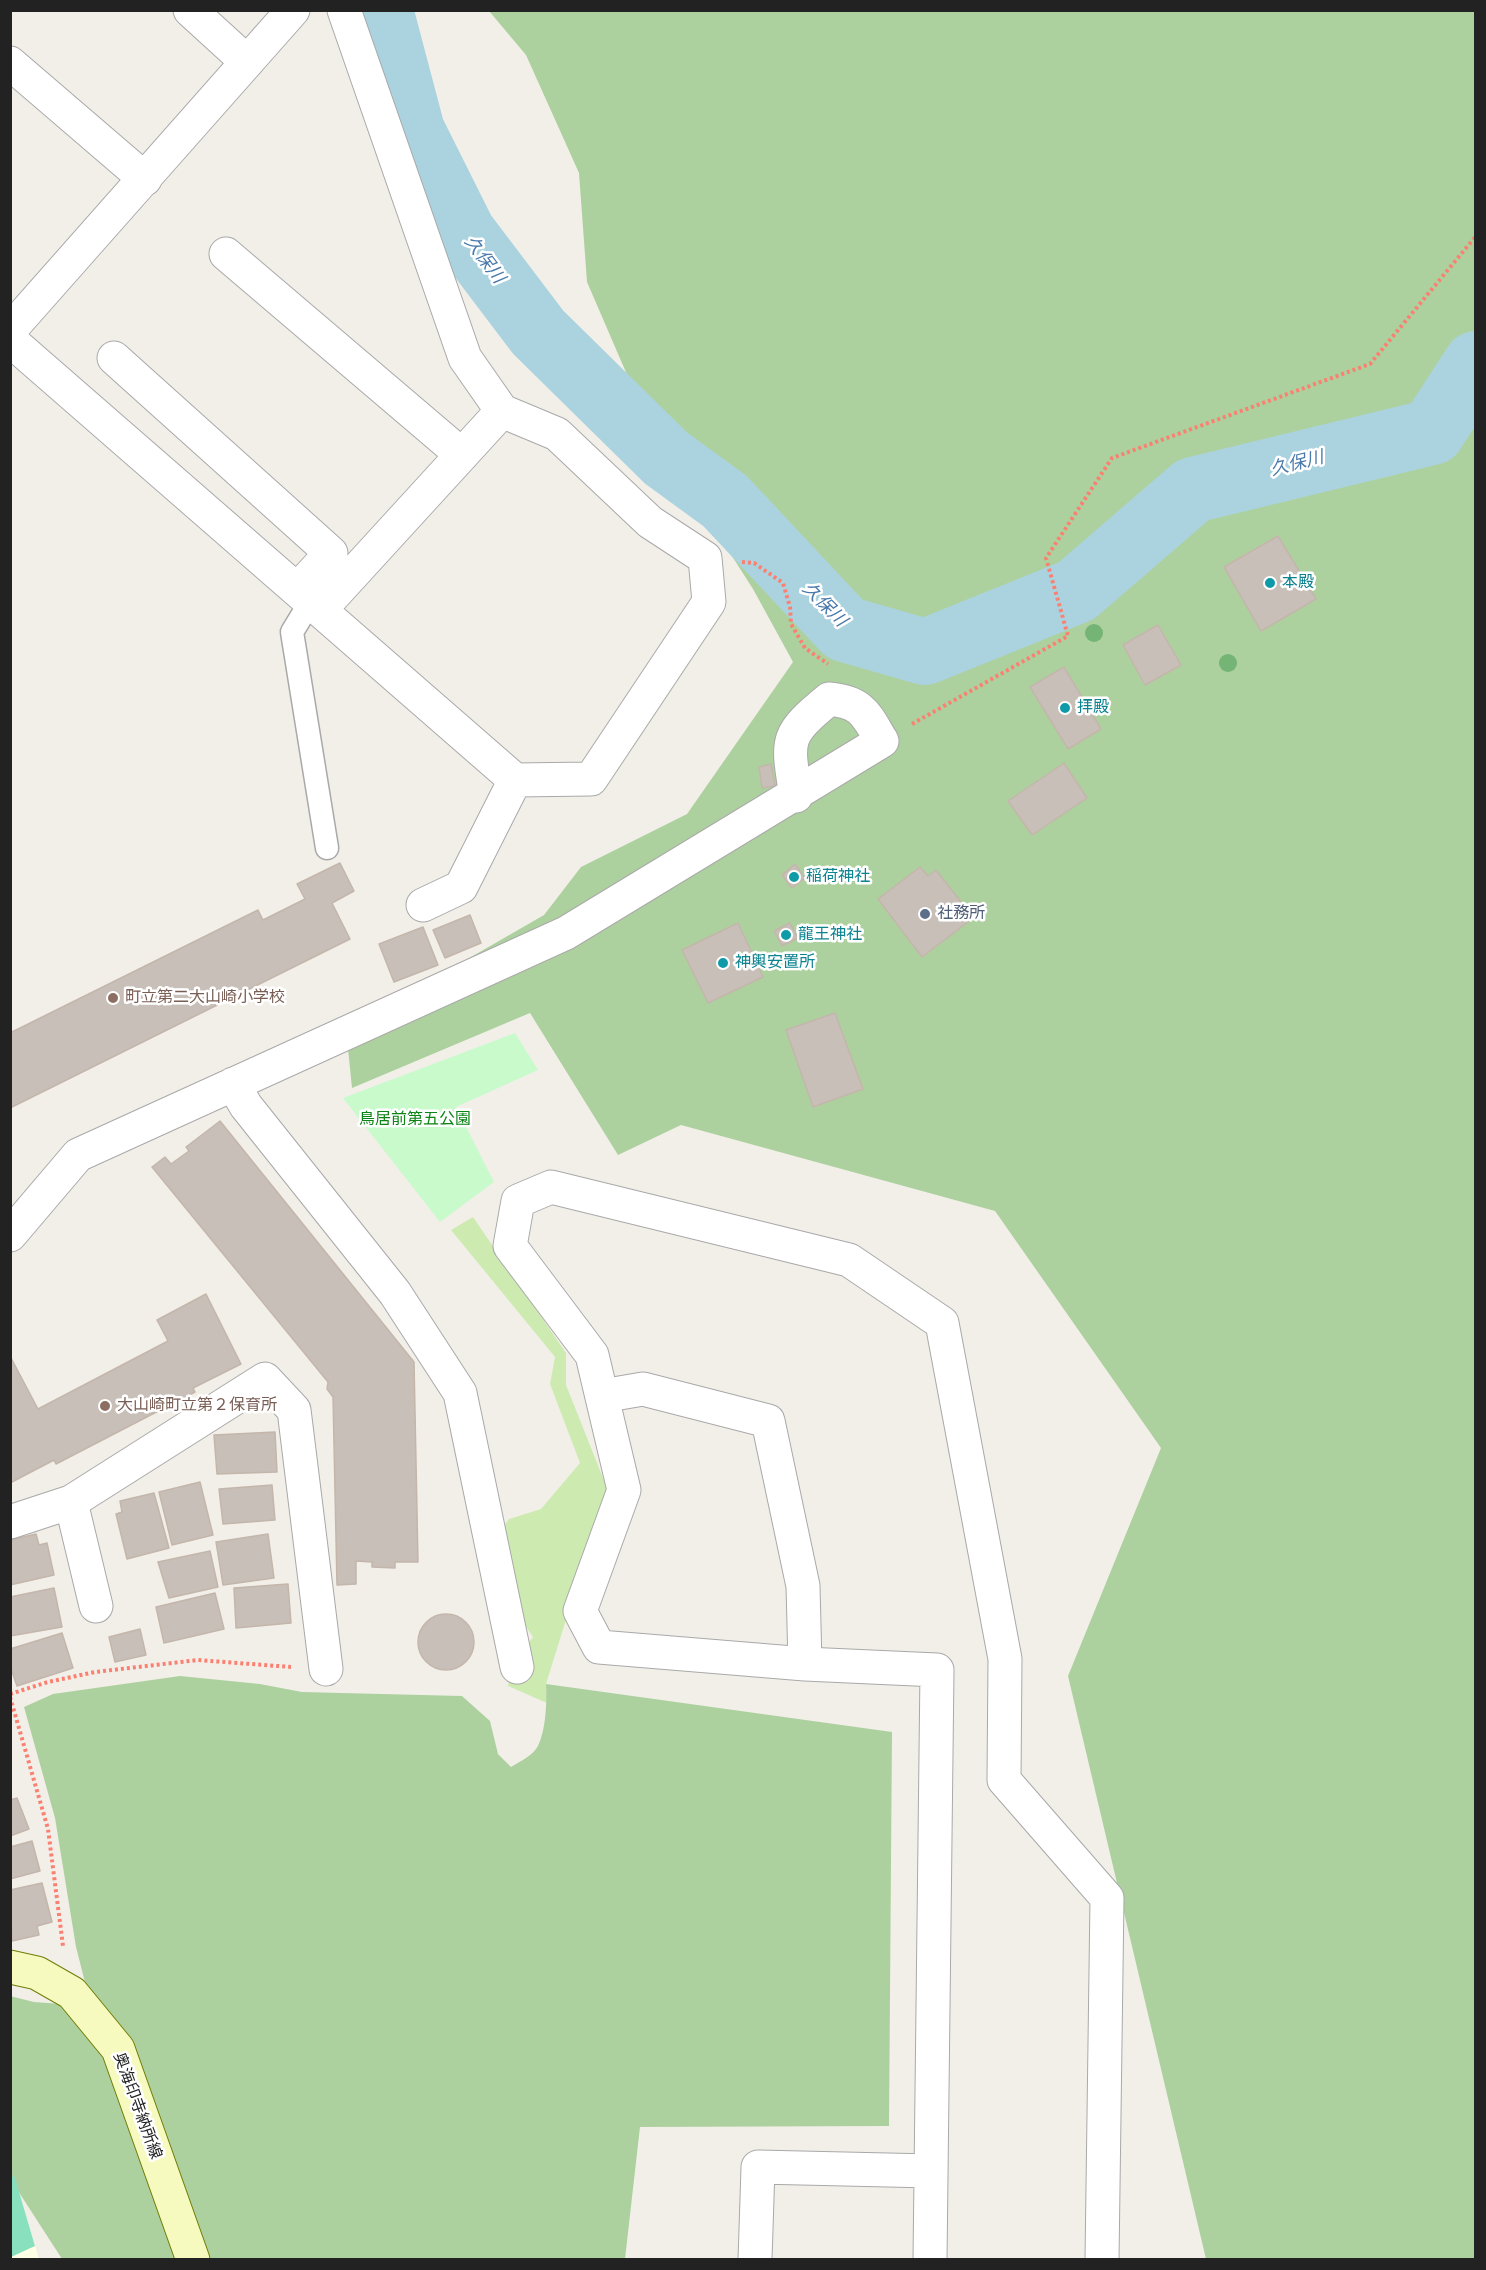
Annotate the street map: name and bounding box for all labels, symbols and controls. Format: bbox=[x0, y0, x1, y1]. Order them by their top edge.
water label: 久保川 bbox=[459, 232, 509, 288]
water label: 久保川 bbox=[1268, 447, 1326, 481]
place label: 本殿 bbox=[1282, 573, 1314, 593]
marker: 本殿 bbox=[1263, 576, 1277, 590]
water label: 久保川 bbox=[797, 578, 851, 632]
place label: 拝殿 bbox=[1077, 698, 1109, 718]
marker: 拝殿 bbox=[1058, 701, 1072, 715]
place label: 稲荷神社 bbox=[806, 867, 870, 887]
marker: 稲荷神社 bbox=[787, 870, 801, 884]
place label: 社務所 bbox=[937, 904, 985, 924]
marker: 社務所 bbox=[918, 907, 932, 921]
place label: 龍王神社 bbox=[798, 925, 862, 945]
marker: 龍王神社 bbox=[779, 928, 793, 942]
place label: 神輿安置所 bbox=[735, 953, 815, 973]
marker: 神輿安置所 bbox=[716, 956, 730, 970]
place label: 町立第二大山崎小学校 bbox=[125, 988, 285, 1008]
marker: 町立第二大山崎小学校 bbox=[106, 991, 120, 1005]
park label: 鳥居前第五公園 bbox=[359, 1110, 471, 1130]
place label: 大山崎町立第２保育所 bbox=[117, 1396, 277, 1416]
marker: 大山崎町立第２保育所 bbox=[98, 1399, 112, 1413]
street label: 奥海印寺納所線 bbox=[109, 2050, 165, 2162]

